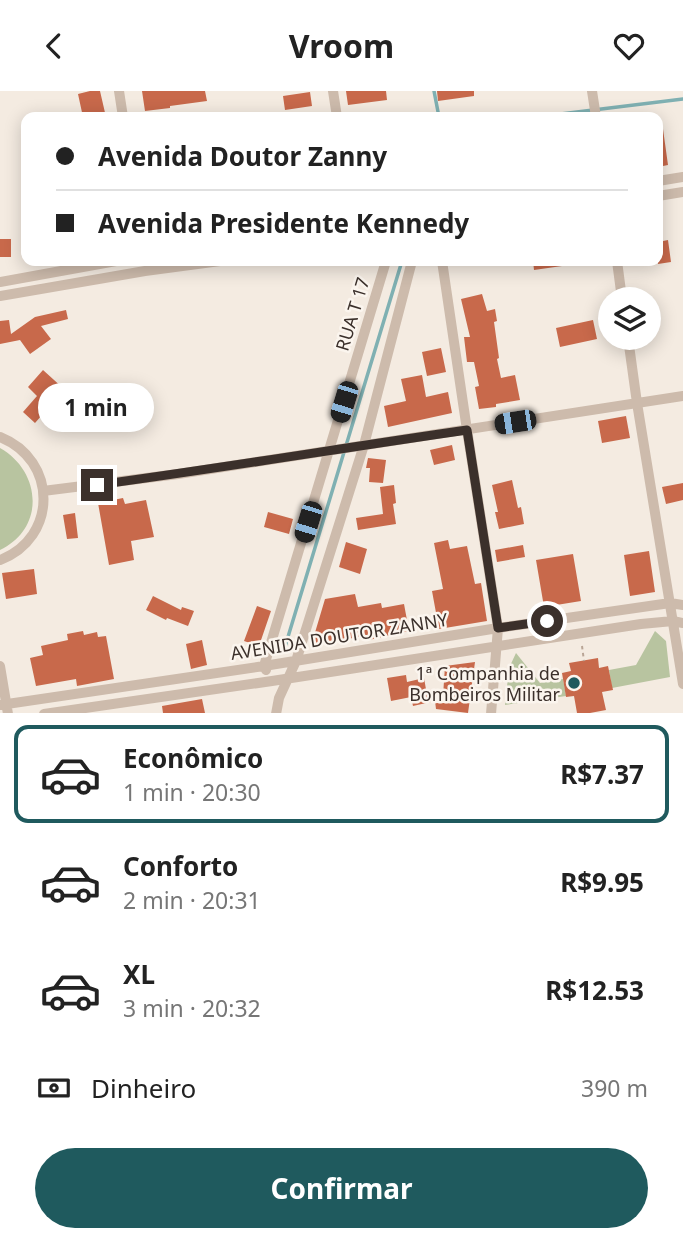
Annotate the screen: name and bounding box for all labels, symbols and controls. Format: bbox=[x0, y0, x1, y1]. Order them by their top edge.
text: Vroom bbox=[289, 24, 394, 67]
icon: back bbox=[35, 27, 73, 65]
icon: heart bbox=[610, 27, 648, 65]
text: Avenida Doutor Zanny bbox=[98, 138, 387, 174]
text: Avenida Presidente Kennedy bbox=[98, 205, 469, 241]
street label: RUA T 17 bbox=[329, 274, 375, 354]
map controls bbox=[598, 287, 661, 350]
button: layers bbox=[598, 287, 661, 350]
car bbox=[328, 379, 361, 425]
callout: 1 min bbox=[39, 383, 155, 433]
text: 1 min bbox=[64, 391, 128, 423]
car bbox=[493, 408, 538, 436]
route end bbox=[81, 469, 113, 501]
car bbox=[292, 499, 325, 545]
route start bbox=[531, 605, 563, 637]
street label: AVENIDA DOUTOR ZANNY bbox=[229, 607, 450, 665]
place label: 1ª Companhia de Bombeiros Militar bbox=[409, 661, 561, 706]
marker: 1ª Companhia de Bombeiros Militar bbox=[566, 675, 582, 691]
text: Econômico bbox=[123, 740, 263, 776]
icon: car bbox=[39, 743, 102, 806]
text: R$7.37 bbox=[560, 756, 644, 792]
text: 1 min · 20:30 bbox=[123, 776, 261, 808]
text: Conforto bbox=[123, 848, 238, 884]
icon: car bbox=[39, 851, 102, 914]
text: R$9.95 bbox=[560, 864, 644, 900]
text: 2 min · 20:31 bbox=[123, 884, 261, 916]
text: XL bbox=[123, 956, 155, 992]
icon: car bbox=[39, 959, 102, 1022]
text: R$12.53 bbox=[545, 972, 644, 1008]
text: 3 min · 20:32 bbox=[123, 992, 261, 1024]
icon: cash bbox=[35, 1069, 73, 1107]
text: Dinheiro bbox=[91, 1070, 196, 1106]
text: 390 m bbox=[581, 1072, 648, 1104]
button: Confirmar bbox=[35, 1148, 648, 1228]

